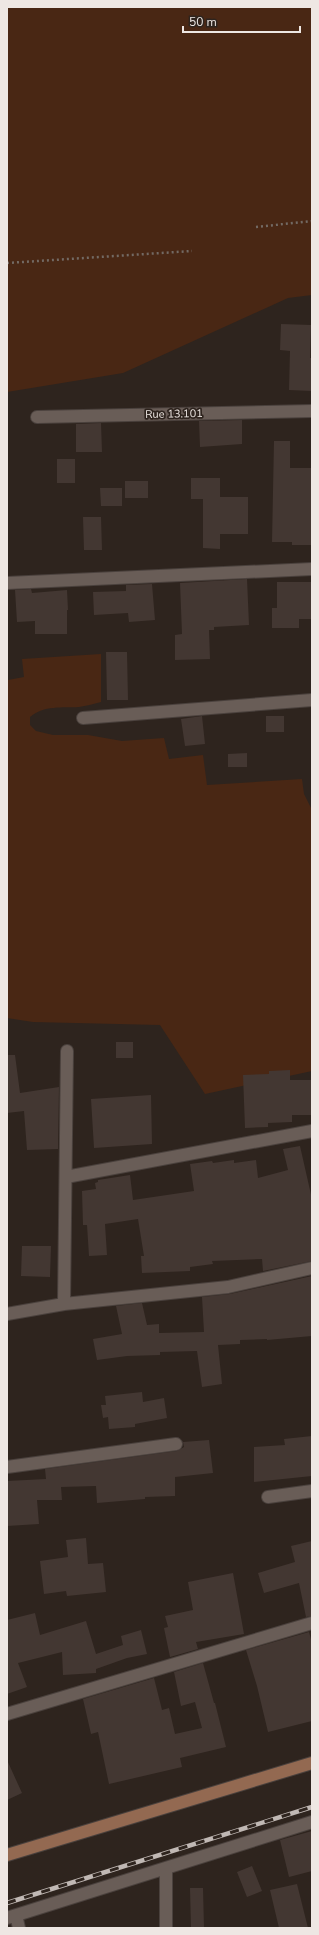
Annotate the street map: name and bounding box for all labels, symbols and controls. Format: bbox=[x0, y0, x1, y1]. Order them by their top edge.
scale bar bbox=[183, 8, 300, 34]
text: 50 m bbox=[189, 14, 217, 30]
street label: Rue 13.101 bbox=[145, 406, 203, 422]

